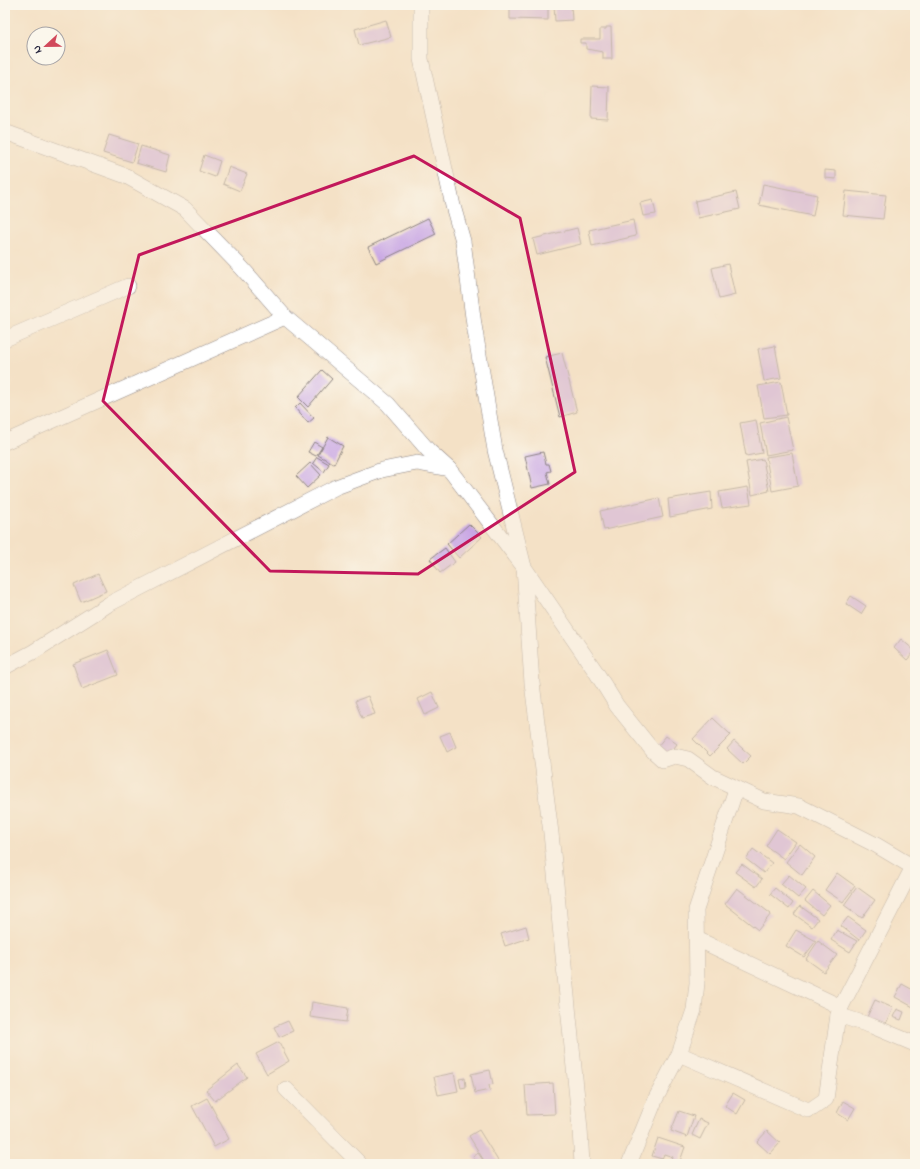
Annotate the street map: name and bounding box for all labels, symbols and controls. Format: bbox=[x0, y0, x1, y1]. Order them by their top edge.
north arrow bbox=[26, 26, 66, 66]
text: N bbox=[29, 43, 46, 56]

